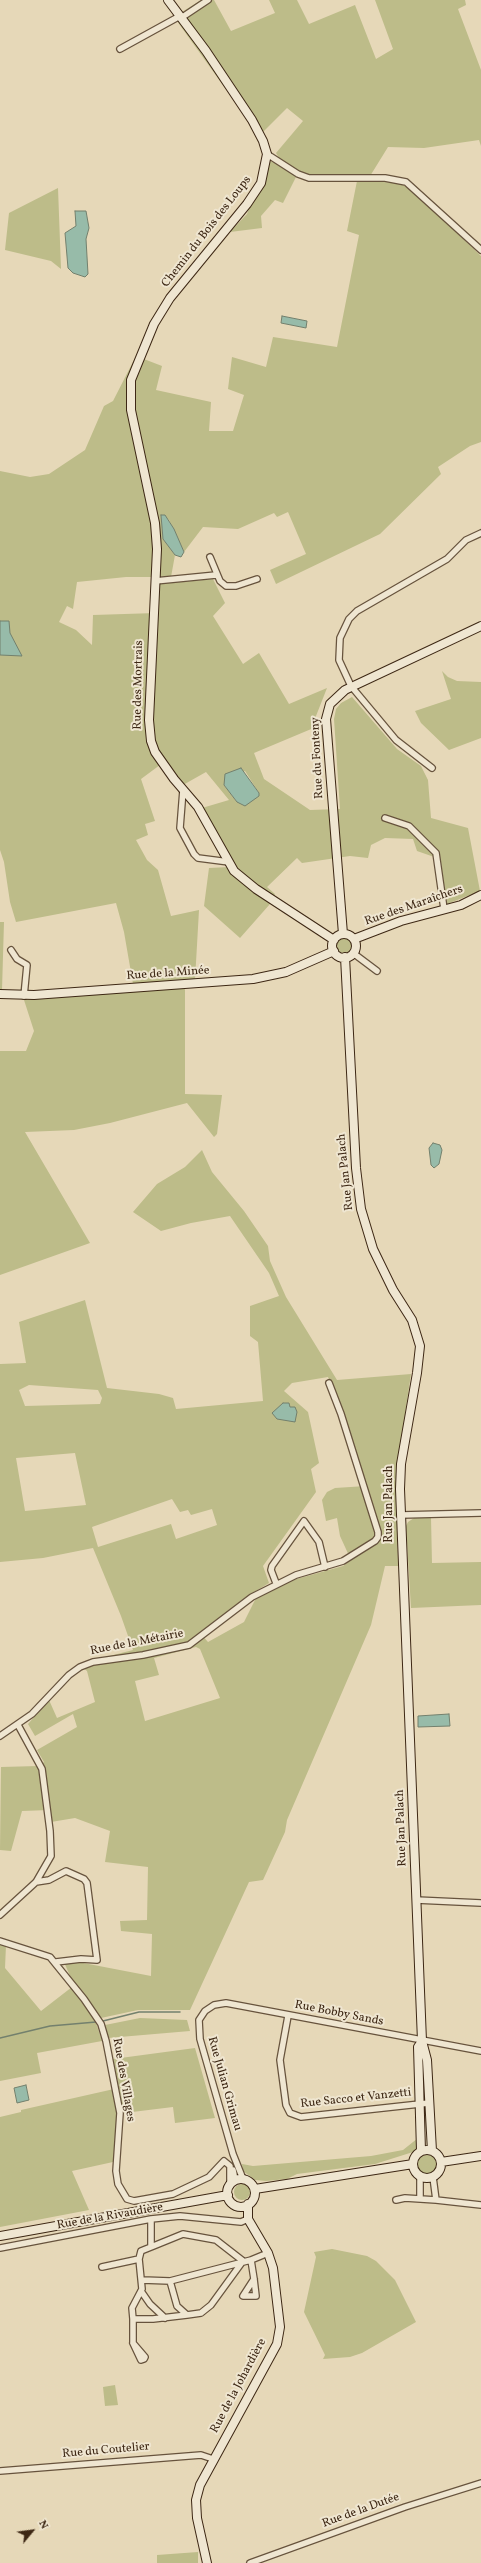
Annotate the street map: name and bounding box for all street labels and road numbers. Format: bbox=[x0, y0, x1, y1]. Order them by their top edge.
street label: Chemin du Bois des Loups bbox=[159, 173, 255, 291]
street label: Rue des Mortrais bbox=[131, 640, 147, 730]
street label: Rue du Fonteny bbox=[309, 717, 327, 799]
street label: Rue des Maraîchers bbox=[363, 882, 465, 930]
street label: Rue de la Minée bbox=[126, 964, 210, 984]
street label: Rue Jan Palach bbox=[335, 1133, 357, 1211]
street label: Rue Jan Palach bbox=[383, 1465, 397, 1543]
street label: Rue de la Métairie bbox=[89, 1627, 185, 1659]
street label: Rue Jan Palach bbox=[393, 1789, 411, 1867]
street label: Rue Bobby Sands bbox=[293, 1998, 385, 2030]
street label: Rue Julian Grimau bbox=[204, 2035, 244, 2133]
street label: Rue des Villages bbox=[109, 2037, 137, 2123]
street label: Rue Sacco et Vanzetti bbox=[300, 2086, 412, 2112]
street label: Rue de la Rivaudière bbox=[56, 2201, 164, 2233]
street label: Rue de la Johardière bbox=[208, 2336, 270, 2436]
street label: Rue du Coutelier bbox=[62, 2440, 150, 2462]
street label: Rue de la Dutée bbox=[321, 2490, 401, 2532]

